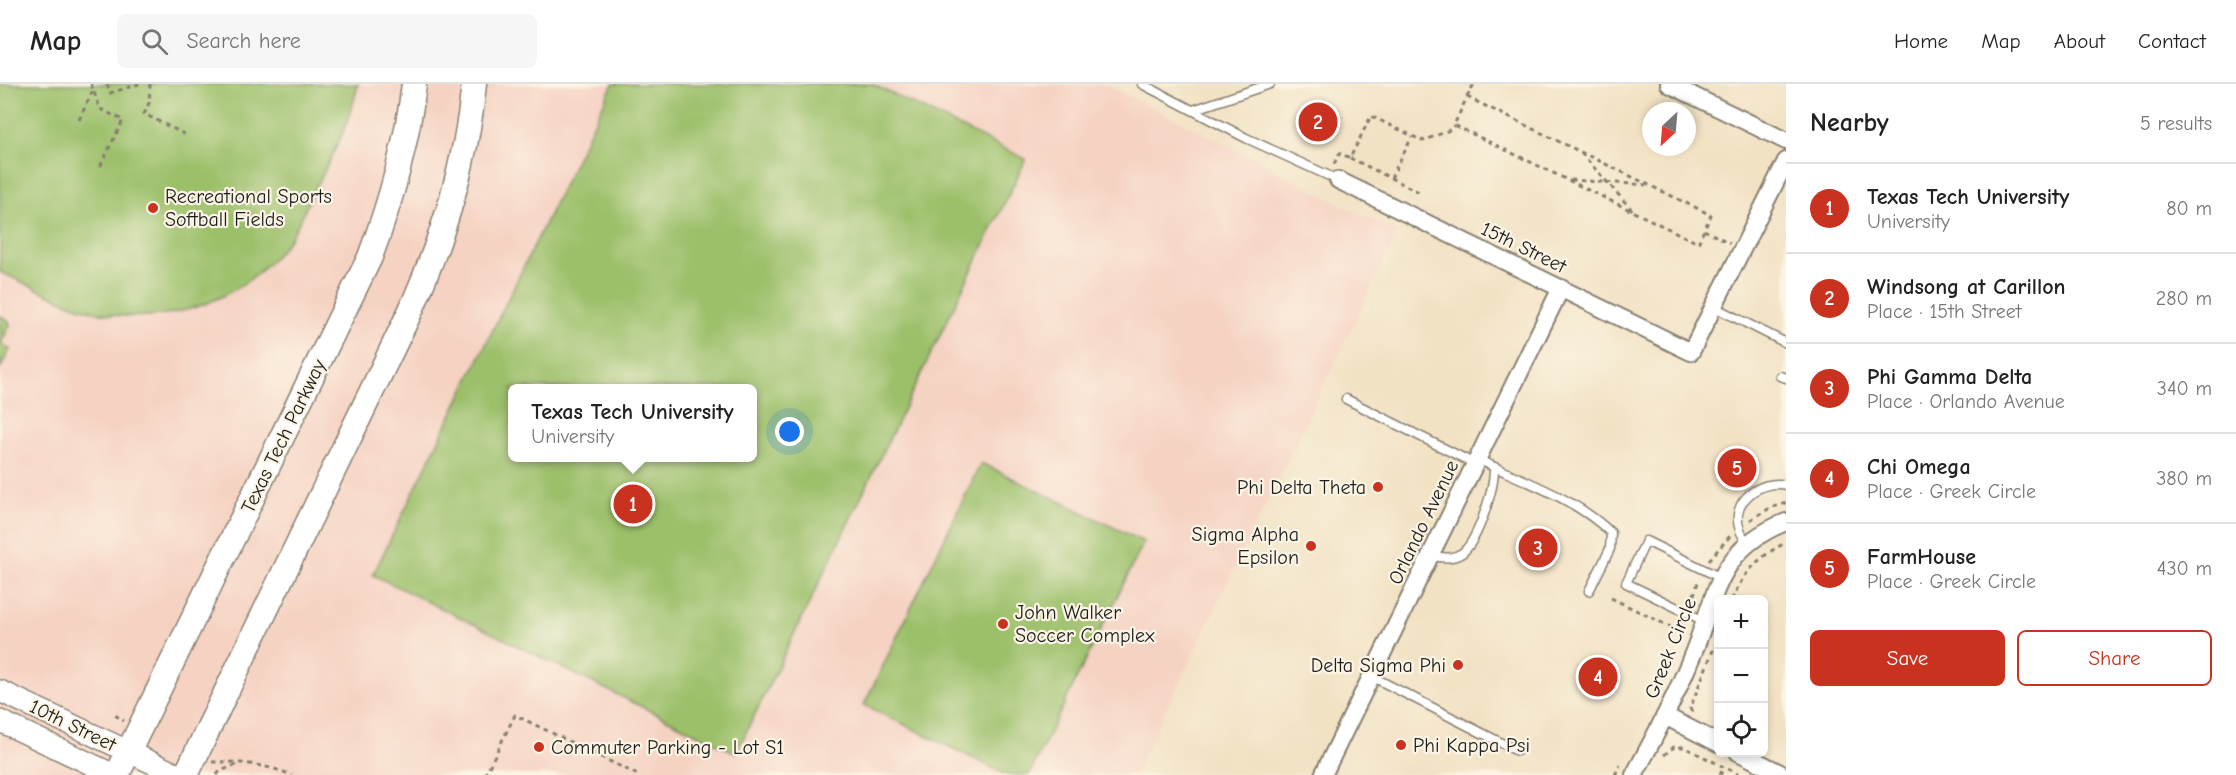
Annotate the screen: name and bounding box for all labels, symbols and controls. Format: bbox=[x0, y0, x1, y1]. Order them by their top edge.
search box bbox=[117, 14, 537, 68]
text: Map bbox=[30, 25, 81, 57]
icon: search bbox=[138, 25, 171, 58]
text: Search here bbox=[186, 28, 301, 54]
text: Home bbox=[1894, 29, 1948, 53]
text: Map bbox=[1981, 29, 2021, 53]
text: About bbox=[2054, 29, 2105, 53]
text: Contact bbox=[2138, 29, 2206, 53]
pin: 2 bbox=[1298, 99, 1338, 144]
north arrow bbox=[1642, 102, 1696, 156]
text: Nearby bbox=[1810, 108, 1889, 138]
text: 5 results bbox=[2140, 112, 2212, 135]
text: Texas Tech University bbox=[1867, 184, 2069, 210]
place label: Recreational Sports Softball Fields bbox=[165, 185, 332, 231]
text: 1 bbox=[1826, 197, 1833, 220]
text: 80 m bbox=[2166, 197, 2212, 220]
marker: Recreational Sports Softball Fields bbox=[146, 201, 160, 215]
text: University bbox=[1867, 210, 1950, 233]
street label: 15th Street bbox=[1477, 217, 1571, 279]
text: Windsong at Carillon bbox=[1867, 274, 2066, 300]
text: 2 bbox=[1825, 287, 1834, 310]
text: 280 m bbox=[2156, 287, 2212, 310]
text: Place · 15th Street bbox=[1867, 300, 2021, 323]
street label: Texas Tech Parkway bbox=[236, 356, 331, 517]
text: Phi Gamma Delta bbox=[1867, 364, 2032, 390]
text: 3 bbox=[1825, 377, 1834, 400]
text: 340 m bbox=[2157, 377, 2212, 400]
popup bbox=[508, 384, 757, 462]
text: Place · Orlando Avenue bbox=[1867, 390, 2065, 413]
text: Texas Tech University bbox=[531, 399, 734, 425]
your location bbox=[775, 417, 804, 446]
text: University bbox=[531, 425, 614, 448]
pin: 5 bbox=[1718, 446, 1756, 490]
text: Chi Omega bbox=[1867, 454, 1971, 480]
street label: Orlando Avenue bbox=[1383, 456, 1463, 588]
text: 4 bbox=[1825, 467, 1834, 490]
text: 380 m bbox=[2156, 467, 2212, 490]
place label: Phi Delta Theta bbox=[1237, 476, 1366, 499]
marker: Phi Delta Theta bbox=[1371, 480, 1385, 494]
text: Place · Greek Circle bbox=[1867, 480, 2036, 503]
pin: 1 bbox=[614, 482, 652, 526]
place label: Sigma Alpha Epsilon bbox=[1192, 523, 1299, 569]
pin: 3 bbox=[1518, 526, 1558, 570]
marker: Sigma Alpha Epsilon bbox=[1304, 539, 1318, 553]
text: FarmHouse bbox=[1867, 544, 1976, 570]
text: 5 bbox=[1824, 557, 1835, 580]
text: 430 m bbox=[2157, 557, 2212, 580]
text: Place · Greek Circle bbox=[1867, 570, 2036, 593]
street label: Greek Circle bbox=[1640, 595, 1701, 702]
map controls bbox=[1714, 595, 1768, 757]
button: + bbox=[1714, 595, 1768, 649]
place label: John Walker Soccer Complex bbox=[1015, 601, 1155, 647]
marker: John Walker Soccer Complex bbox=[996, 617, 1010, 631]
button: Save bbox=[1810, 630, 2005, 686]
button: Share bbox=[2017, 630, 2212, 686]
button: − bbox=[1714, 649, 1768, 703]
place label: Delta Sigma Phi bbox=[1311, 654, 1446, 677]
pin: 4 bbox=[1578, 654, 1618, 700]
marker: Delta Sigma Phi bbox=[1451, 658, 1465, 672]
street label: 10th Street bbox=[26, 695, 121, 757]
button: locate bbox=[1714, 703, 1768, 757]
place label: Phi Kappa Psi bbox=[1413, 734, 1530, 757]
place label: Commuter Parking - Lot S1 bbox=[551, 736, 784, 759]
marker: Phi Kappa Psi bbox=[1394, 738, 1408, 752]
marker: Commuter Parking - Lot S1 bbox=[532, 740, 546, 754]

